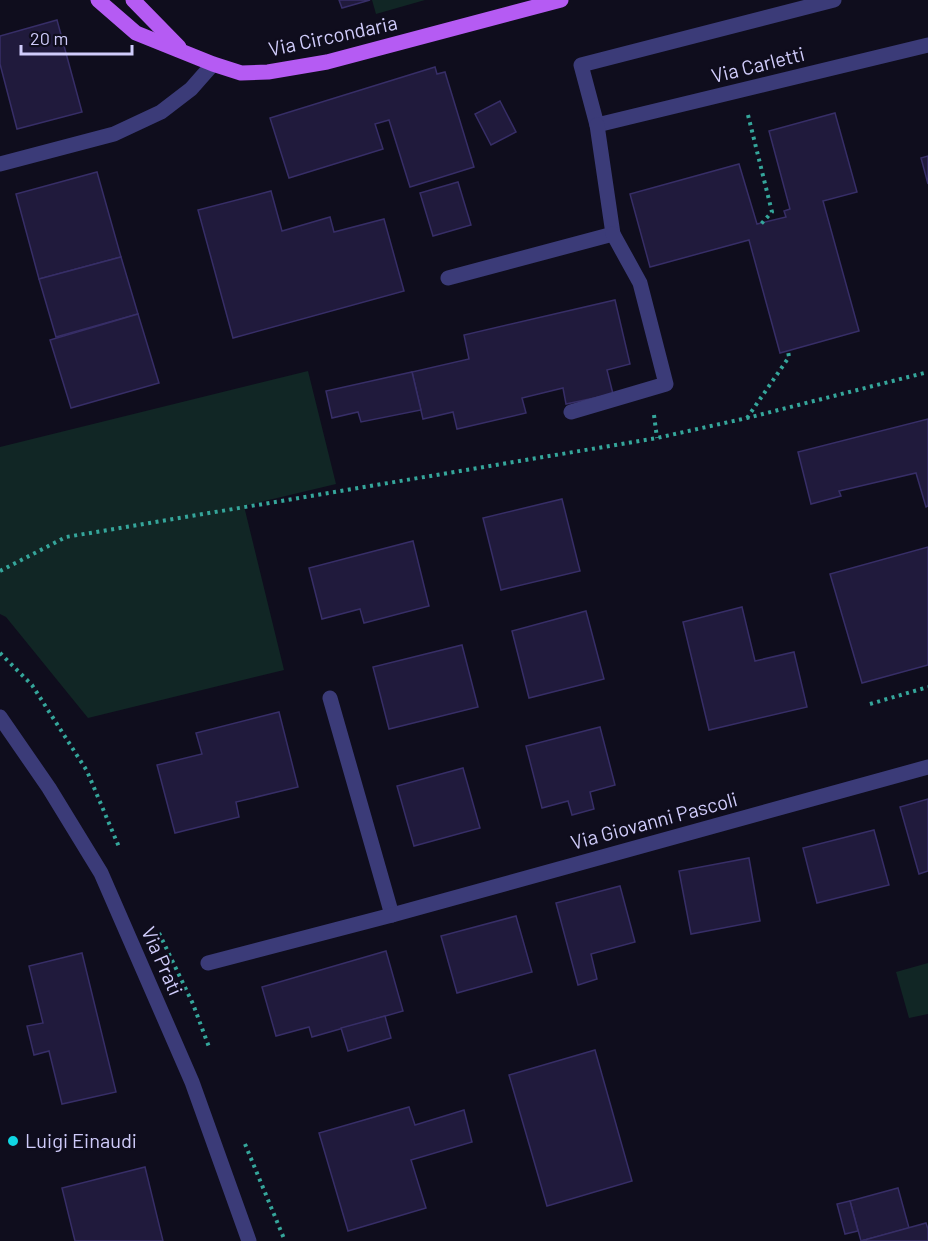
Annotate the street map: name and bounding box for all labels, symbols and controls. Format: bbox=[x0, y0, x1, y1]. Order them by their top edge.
street label: Via Circondaria bbox=[266, 10, 399, 60]
scale bar bbox=[21, 18, 132, 56]
text: 20 m bbox=[30, 27, 68, 49]
street label: Via Carletti bbox=[709, 41, 807, 87]
street label: Via Giovanni Pascoli bbox=[568, 786, 740, 854]
street label: Via Prati bbox=[137, 923, 189, 999]
place label: Luigi Einaudi bbox=[25, 1128, 137, 1152]
marker: Luigi Einaudi bbox=[6, 1134, 20, 1148]

